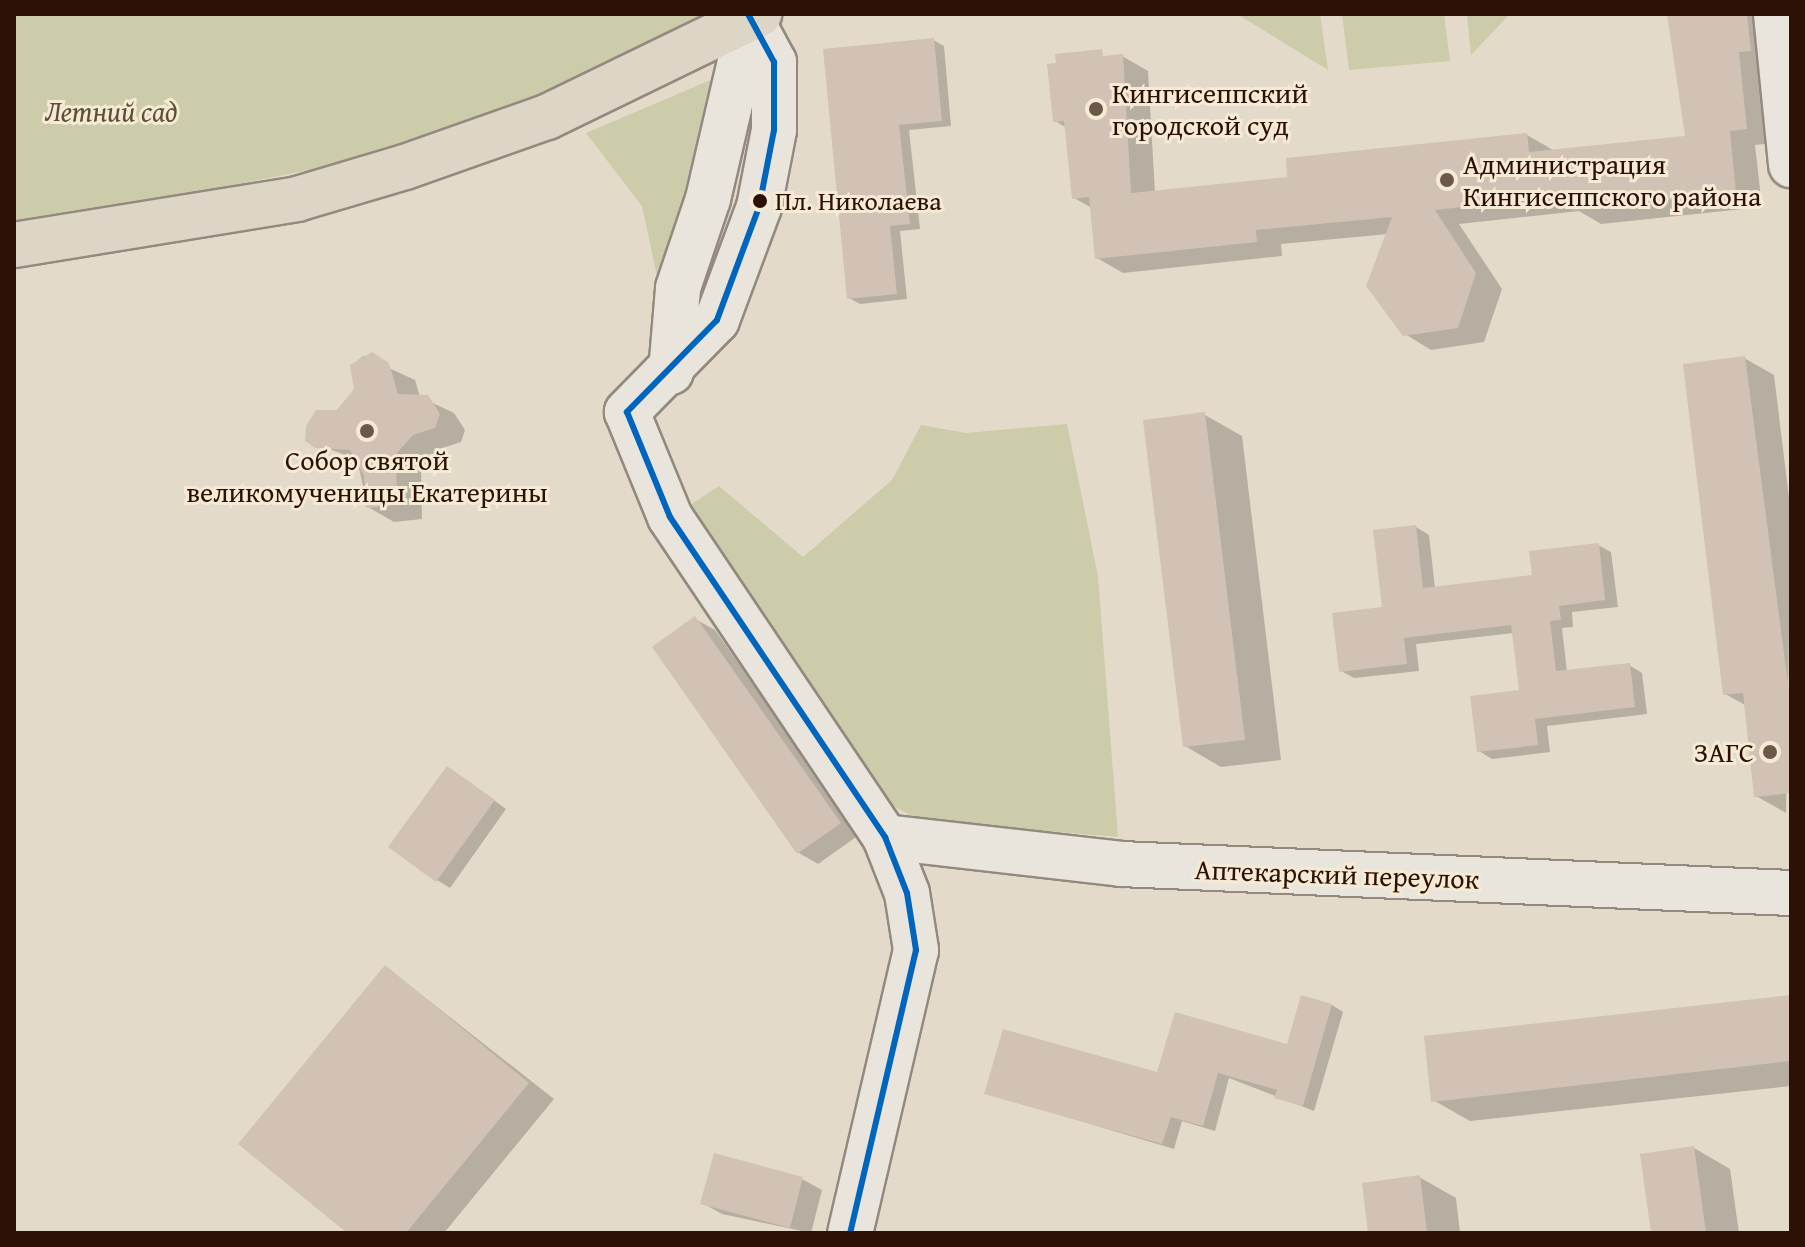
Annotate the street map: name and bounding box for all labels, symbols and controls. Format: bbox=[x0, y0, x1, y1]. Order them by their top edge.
place label: Кингисеппский городской суд bbox=[1112, 76, 1308, 142]
park label: Летний сад bbox=[45, 94, 177, 128]
marker: Кингисеппский городской суд bbox=[1087, 100, 1105, 118]
place label: Администрация Кингисеппского района bbox=[1463, 147, 1761, 213]
marker: Администрация Кингисеппского района bbox=[1438, 171, 1456, 189]
place label: Пл. Николаева bbox=[775, 185, 942, 217]
marker: Пл. Николаева bbox=[752, 193, 768, 209]
marker: Собор святой великомученицы Екатерины bbox=[358, 422, 376, 440]
place label: Собор святой великомученицы Екатерины bbox=[186, 443, 548, 509]
place label: ЗАГС bbox=[1694, 735, 1754, 769]
marker: ЗАГС bbox=[1761, 743, 1779, 761]
street label: Аптекарский переулок bbox=[1194, 852, 1480, 896]

